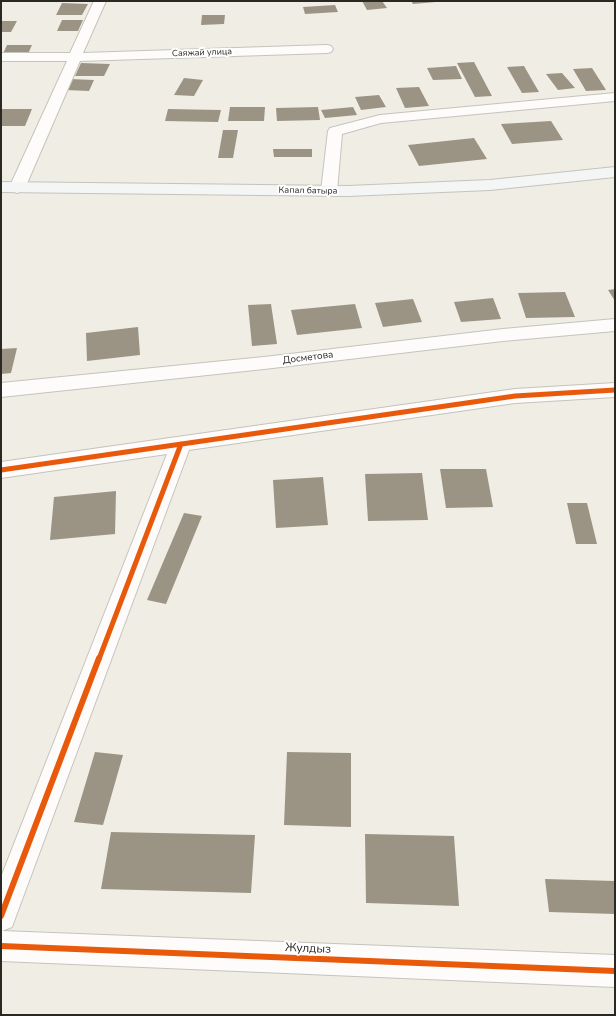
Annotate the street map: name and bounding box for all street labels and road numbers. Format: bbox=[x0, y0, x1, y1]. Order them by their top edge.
street label: Саяжай улица bbox=[172, 47, 232, 59]
street label: Капал батыра bbox=[278, 185, 338, 197]
street label: Досметова bbox=[282, 349, 334, 367]
street label: Жулдыз bbox=[285, 941, 331, 957]

